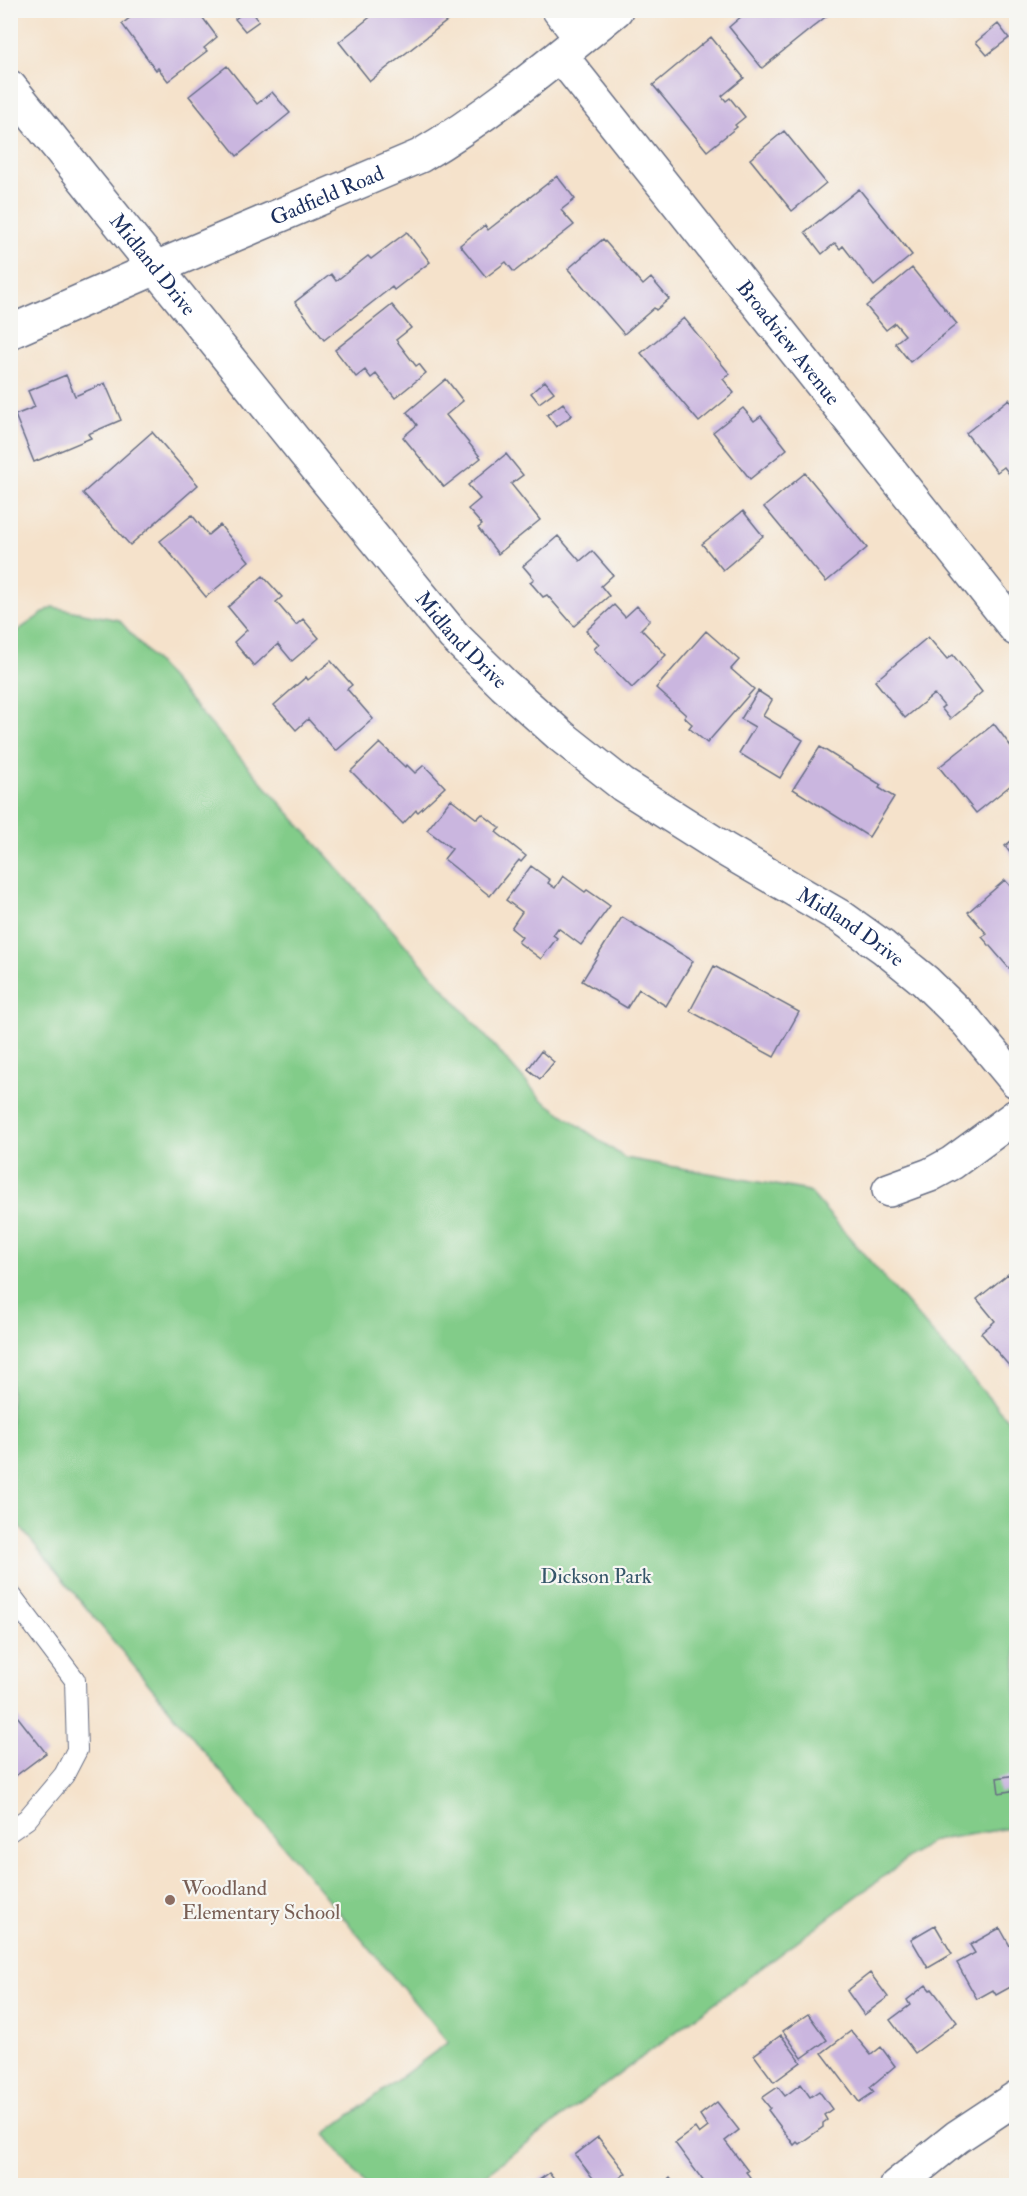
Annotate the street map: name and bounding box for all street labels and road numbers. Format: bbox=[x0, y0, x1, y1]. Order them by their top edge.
street label: Gadfield Road bbox=[266, 160, 389, 232]
street label: Midland Drive bbox=[103, 208, 202, 322]
street label: Broadview Avenue bbox=[730, 275, 846, 411]
street label: Midland Drive bbox=[409, 586, 513, 695]
street label: Midland Drive bbox=[792, 881, 910, 973]

